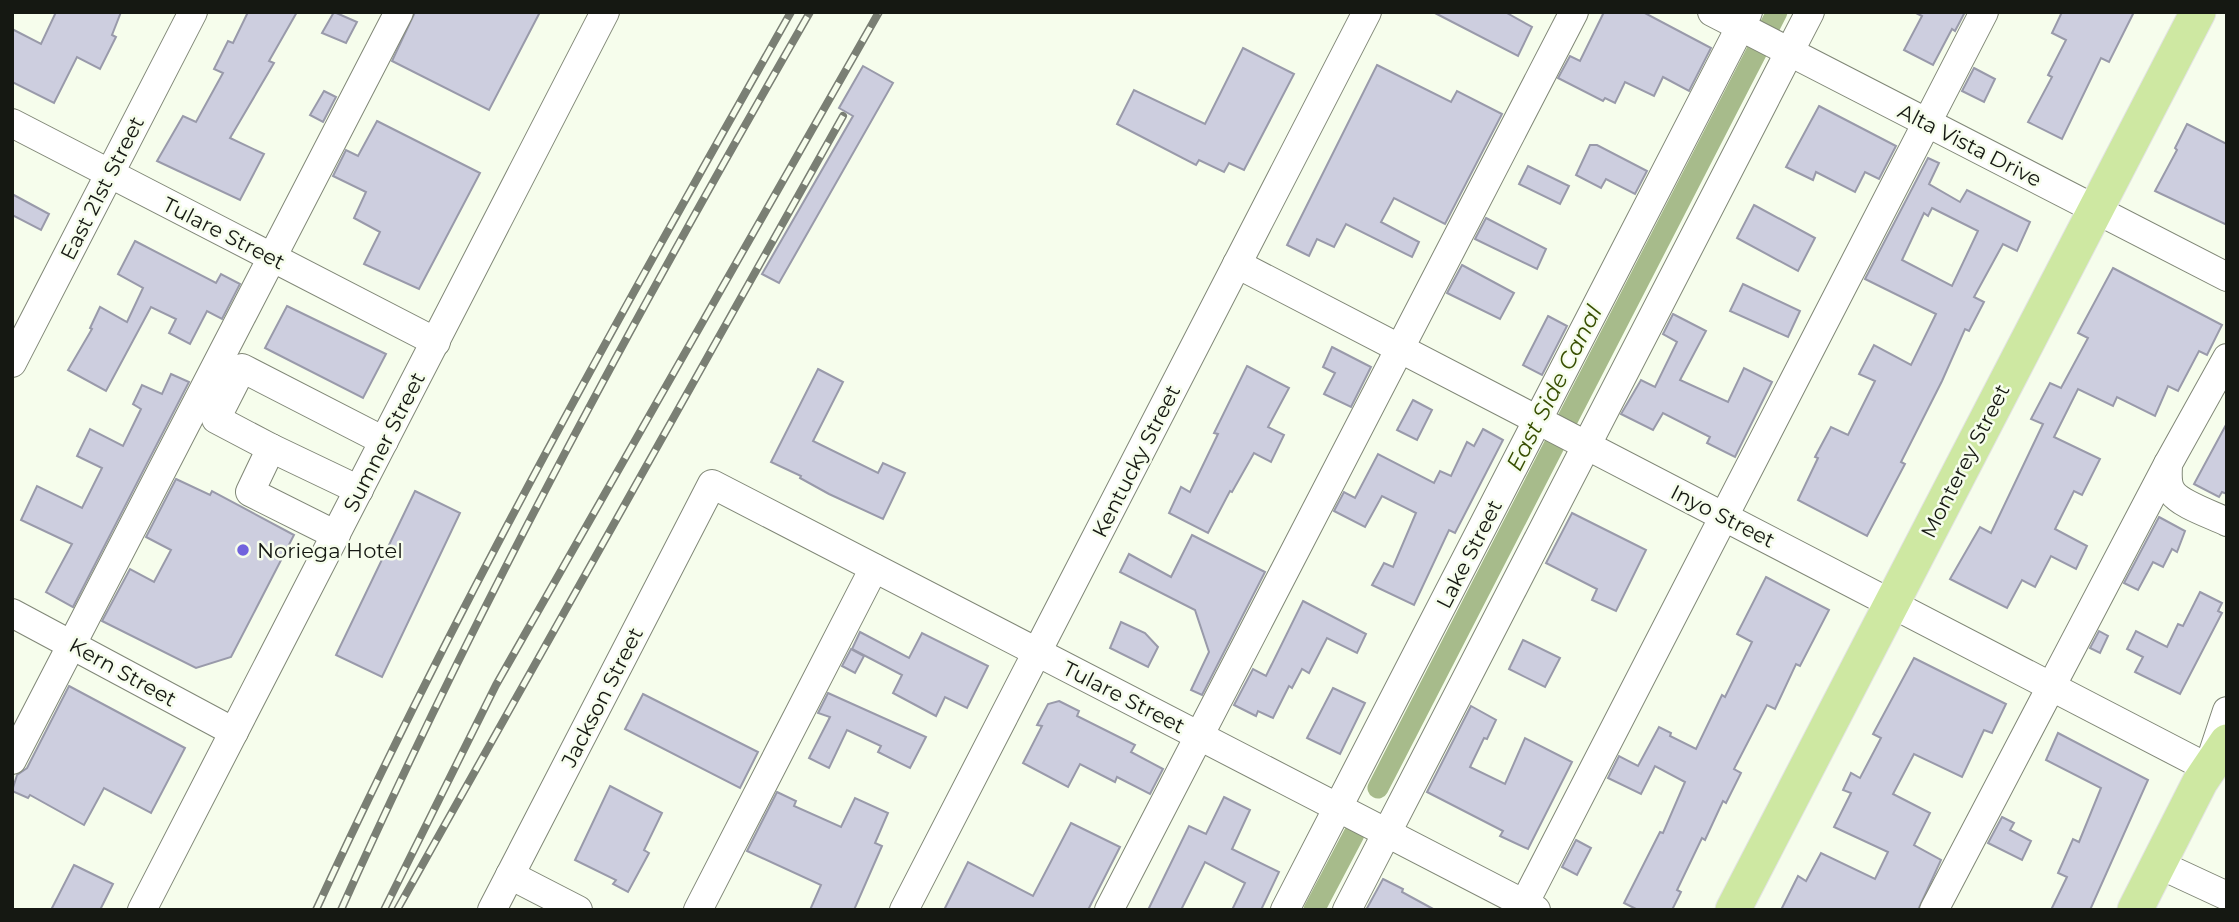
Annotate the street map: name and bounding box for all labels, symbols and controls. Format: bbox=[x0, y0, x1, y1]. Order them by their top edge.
street label: Alta Vista Drive bbox=[1894, 98, 2046, 192]
street label: East 21st Street bbox=[55, 112, 149, 264]
street label: Tulare Street bbox=[159, 192, 289, 274]
water label: East Side Canal bbox=[1500, 300, 1608, 476]
street label: Sumner Street bbox=[338, 368, 430, 516]
street label: Kentucky Street bbox=[1087, 380, 1185, 542]
street label: Monterey Street bbox=[1915, 380, 2015, 542]
street label: Inyo Street bbox=[1667, 479, 1779, 553]
street label: Lake Street bbox=[1431, 496, 1507, 612]
place label: Noriega Hotel bbox=[257, 538, 403, 563]
marker: Noriega Hotel bbox=[235, 542, 251, 558]
street label: Jackson Street bbox=[556, 623, 648, 772]
street label: Kern Street bbox=[65, 632, 181, 712]
street label: Tulare Street bbox=[1059, 656, 1189, 738]

